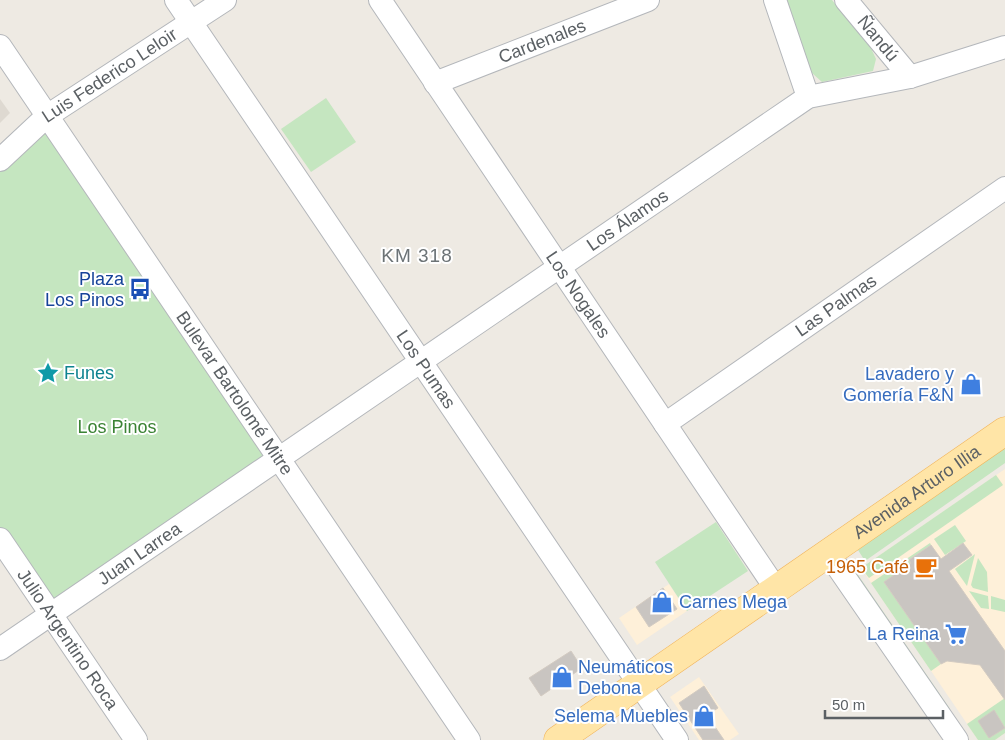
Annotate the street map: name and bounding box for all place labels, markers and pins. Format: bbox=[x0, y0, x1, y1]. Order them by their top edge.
place label: Plaza Los Pinos bbox=[45, 269, 125, 310]
bus stop icon: Plaza Los Pinos bbox=[127, 276, 153, 302]
place icon: Funes bbox=[35, 360, 61, 386]
place label: Funes bbox=[64, 363, 114, 383]
place label: Lavadero y Gomería F&N bbox=[843, 364, 954, 405]
shop icon: Lavadero y Gomería F&N bbox=[958, 371, 984, 397]
cafe icon: 1965 Café bbox=[913, 554, 939, 580]
place label: 1965 Café bbox=[826, 557, 909, 577]
shop icon: Carnes Mega bbox=[649, 589, 675, 615]
place label: Carnes Mega bbox=[679, 592, 788, 612]
supermarket icon: La Reina bbox=[943, 621, 969, 647]
place label: La Reina bbox=[867, 624, 940, 644]
place label: Neumáticos Debona bbox=[578, 657, 673, 698]
shop icon: Neumáticos Debona bbox=[549, 664, 575, 690]
shop icon: Selema Muebles bbox=[691, 703, 717, 729]
place label: Selema Muebles bbox=[554, 706, 688, 726]

